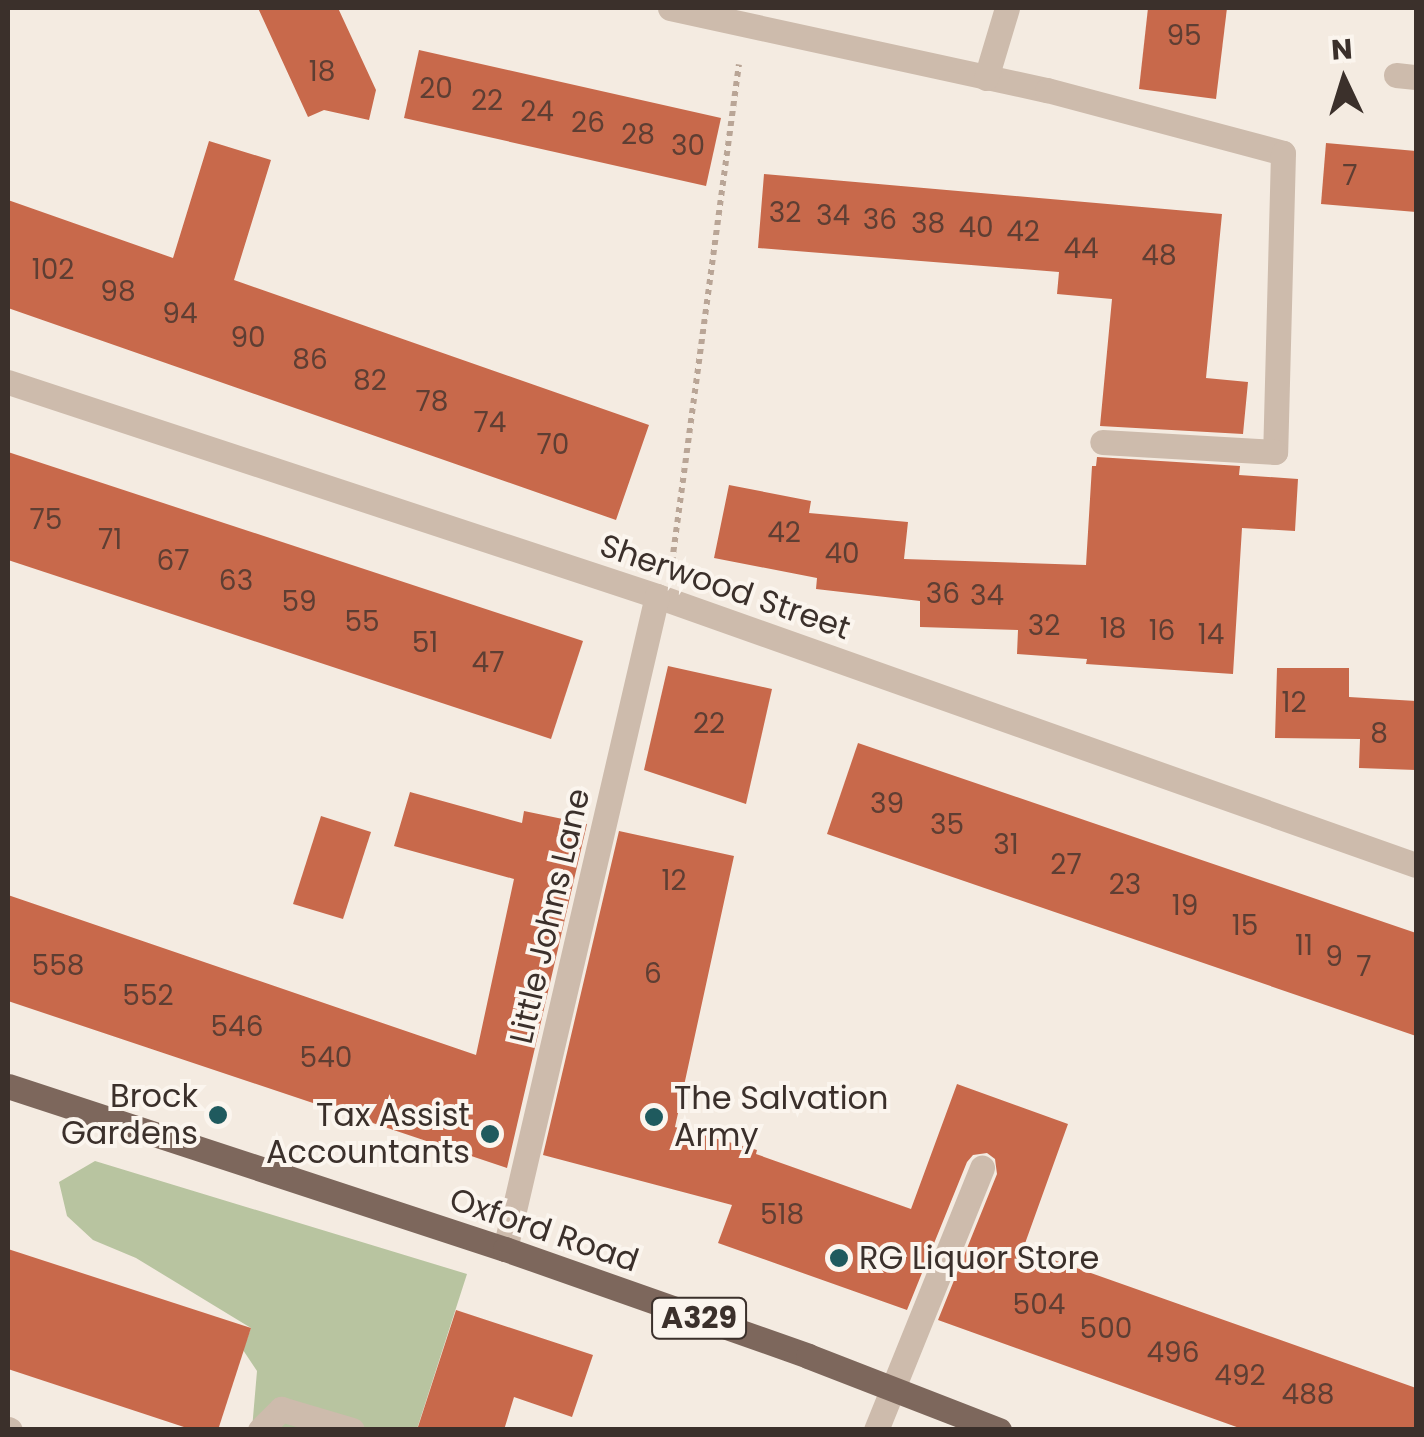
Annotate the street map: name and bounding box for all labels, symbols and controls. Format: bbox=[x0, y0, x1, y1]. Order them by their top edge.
house number: 95 bbox=[1166, 19, 1202, 53]
text: N bbox=[1330, 29, 1354, 70]
north arrow bbox=[1294, 30, 1394, 130]
house number: 18 bbox=[309, 55, 335, 89]
house number: 20 bbox=[419, 72, 453, 106]
house number: 22 bbox=[471, 84, 503, 118]
house number: 24 bbox=[520, 95, 554, 129]
house number: 26 bbox=[571, 106, 605, 140]
house number: 28 bbox=[621, 118, 655, 152]
house number: 30 bbox=[671, 129, 705, 163]
house number: 7 bbox=[1342, 159, 1358, 193]
house number: 32 bbox=[769, 196, 801, 230]
house number: 34 bbox=[816, 199, 850, 233]
house number: 36 bbox=[863, 203, 897, 237]
house number: 38 bbox=[911, 207, 945, 241]
house number: 40 bbox=[958, 211, 994, 245]
house number: 42 bbox=[1006, 215, 1040, 249]
house number: 44 bbox=[1063, 232, 1099, 266]
house number: 48 bbox=[1141, 239, 1177, 273]
house number: 102 bbox=[32, 253, 74, 287]
house number: 98 bbox=[100, 275, 136, 309]
house number: 94 bbox=[162, 297, 198, 331]
house number: 90 bbox=[230, 321, 266, 355]
house number: 86 bbox=[292, 343, 328, 377]
house number: 82 bbox=[353, 364, 387, 398]
house number: 78 bbox=[416, 385, 448, 419]
house number: 74 bbox=[474, 406, 506, 440]
house number: 70 bbox=[537, 428, 569, 462]
house number: 75 bbox=[30, 503, 62, 537]
house number: 42 bbox=[767, 516, 801, 550]
house number: 71 bbox=[98, 523, 122, 557]
street label: Sherwood Street bbox=[595, 526, 855, 648]
house number: 40 bbox=[824, 537, 860, 571]
house number: 67 bbox=[156, 544, 190, 578]
house number: 63 bbox=[219, 564, 253, 598]
house number: 36 bbox=[926, 577, 960, 611]
house number: 34 bbox=[970, 579, 1004, 613]
house number: 59 bbox=[281, 585, 317, 619]
house number: 55 bbox=[344, 605, 380, 639]
house number: 32 bbox=[1028, 609, 1060, 643]
house number: 18 bbox=[1100, 612, 1126, 646]
house number: 16 bbox=[1149, 614, 1175, 648]
house number: 14 bbox=[1198, 618, 1224, 652]
house number: 51 bbox=[412, 626, 438, 660]
house number: 47 bbox=[472, 646, 504, 680]
house number: 12 bbox=[1281, 686, 1307, 720]
house number: 22 bbox=[693, 707, 725, 741]
house number: 8 bbox=[1370, 717, 1388, 751]
street label: Little Johns Lane bbox=[502, 785, 598, 1047]
house number: 39 bbox=[870, 787, 904, 821]
house number: 35 bbox=[930, 808, 964, 842]
house number: 31 bbox=[993, 828, 1019, 862]
house number: 27 bbox=[1050, 848, 1082, 882]
house number: 12 bbox=[661, 864, 687, 898]
house number: 23 bbox=[1109, 868, 1141, 902]
house number: 19 bbox=[1172, 889, 1198, 923]
house number: 15 bbox=[1232, 909, 1258, 943]
house number: 11 bbox=[1295, 929, 1313, 963]
house number: 9 bbox=[1325, 940, 1343, 974]
house number: 558 bbox=[32, 949, 84, 983]
house number: 7 bbox=[1356, 950, 1372, 984]
house number: 6 bbox=[644, 957, 662, 991]
house number: 552 bbox=[122, 979, 174, 1013]
house number: 546 bbox=[211, 1010, 263, 1044]
house number: 540 bbox=[300, 1041, 352, 1075]
place label: Brock Gardens bbox=[61, 1078, 198, 1153]
place label: The Salvation Army bbox=[674, 1080, 889, 1155]
place label: Tax Assist Accountants bbox=[266, 1097, 470, 1172]
marker: Brock Gardens bbox=[207, 1104, 229, 1126]
marker: The Salvation Army bbox=[643, 1106, 665, 1128]
marker: Tax Assist Accountants bbox=[479, 1123, 501, 1145]
street label: Oxford Road bbox=[445, 1180, 643, 1280]
house number: 518 bbox=[760, 1198, 804, 1232]
place label: RG Liquor Store bbox=[859, 1239, 1099, 1277]
marker: RG Liquor Store bbox=[828, 1247, 850, 1269]
house number: 504 bbox=[1013, 1288, 1065, 1322]
road number: A329 bbox=[649, 1293, 749, 1343]
house number: 500 bbox=[1080, 1312, 1132, 1346]
house number: 496 bbox=[1146, 1336, 1200, 1370]
house number: 492 bbox=[1214, 1359, 1266, 1393]
house number: 488 bbox=[1282, 1378, 1334, 1412]

